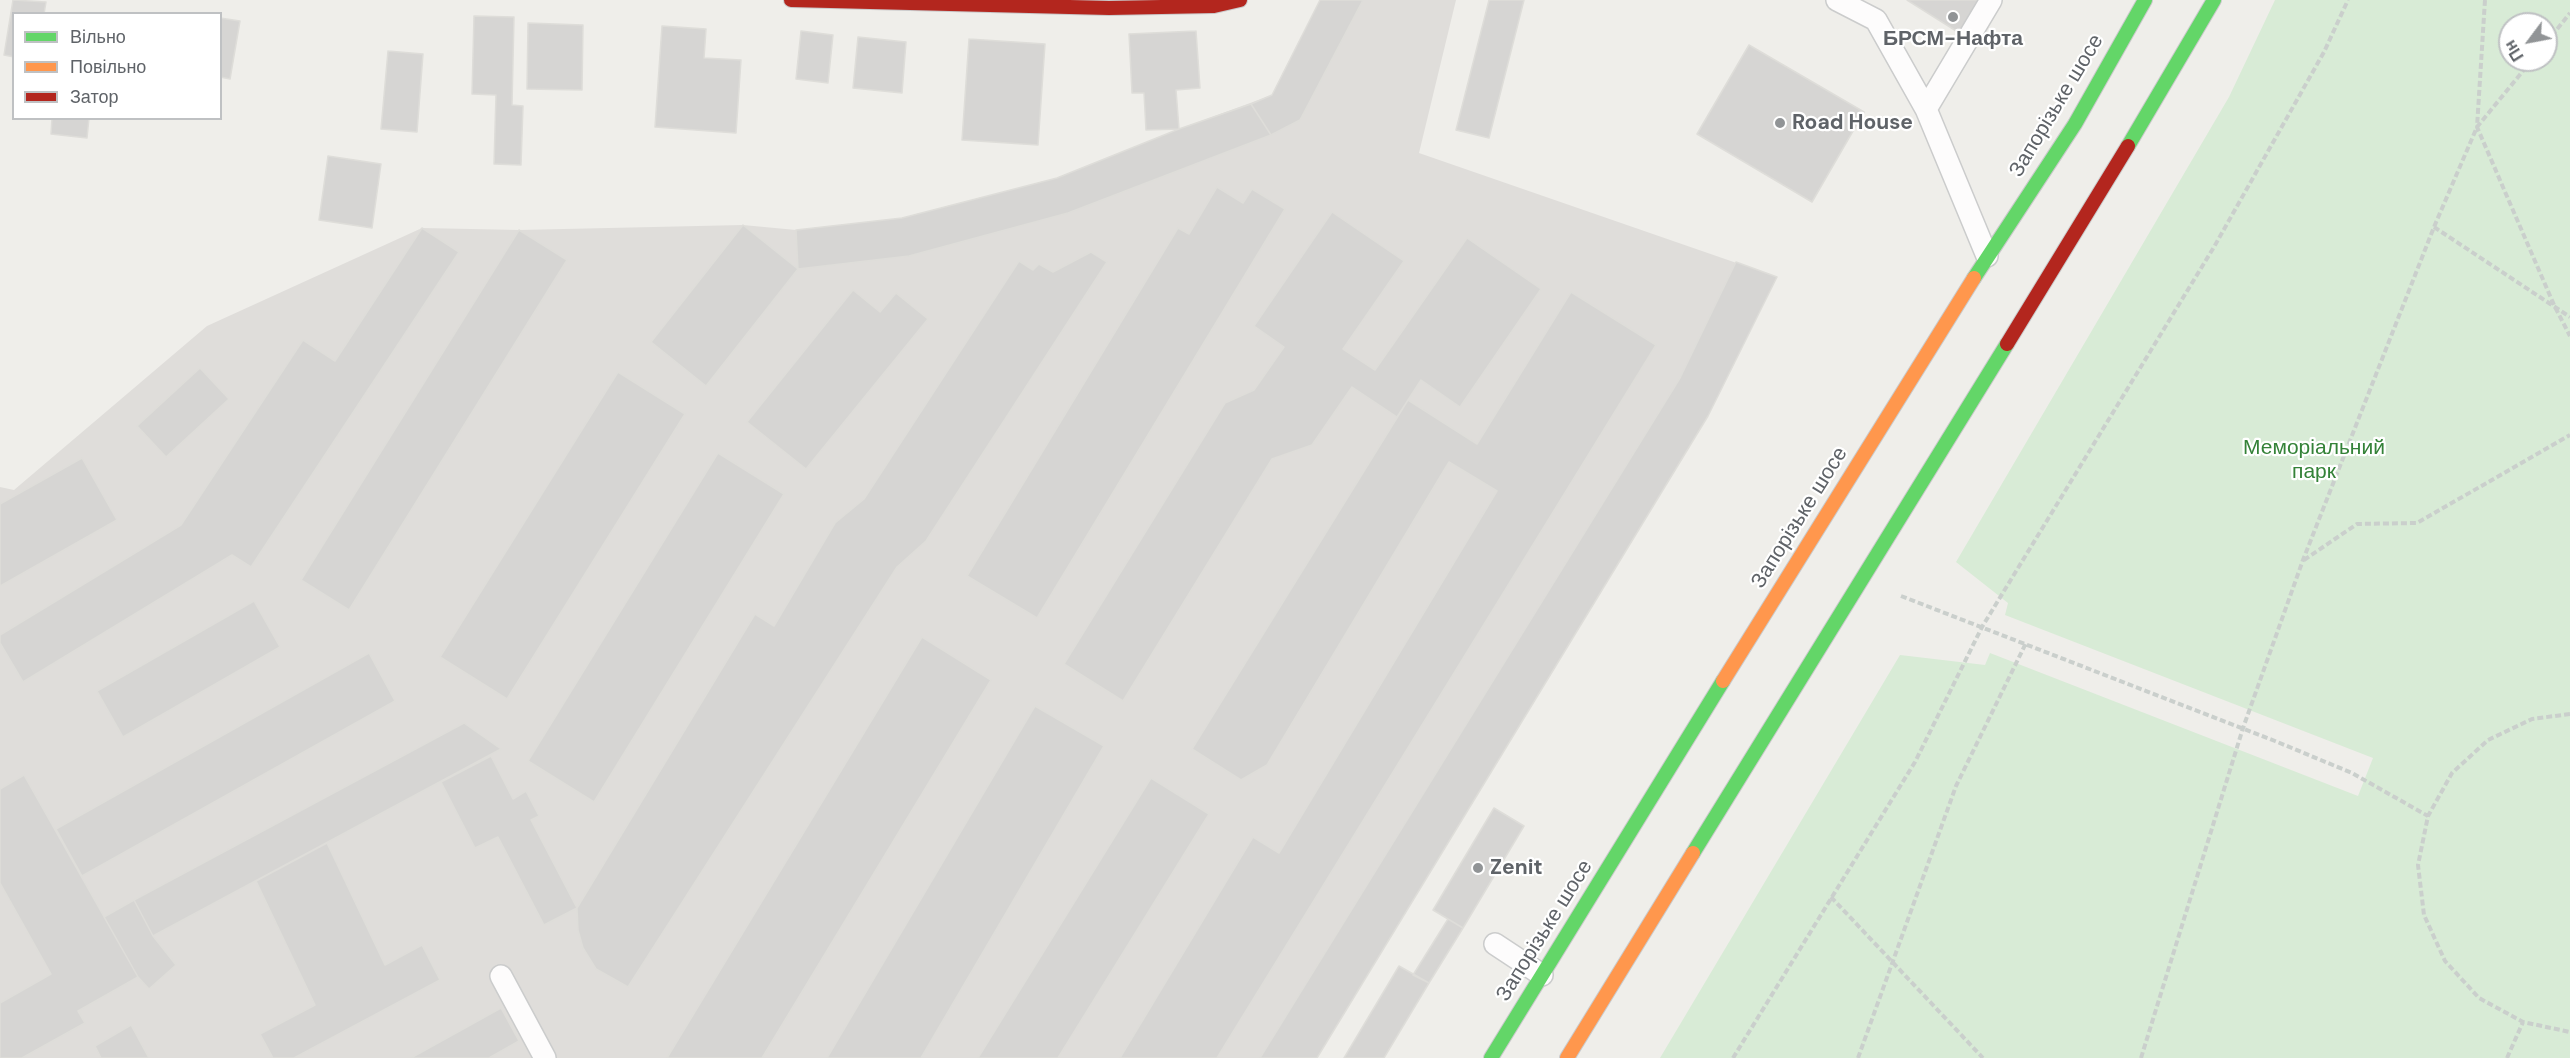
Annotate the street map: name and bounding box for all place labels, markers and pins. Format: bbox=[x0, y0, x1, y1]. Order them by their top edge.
marker: БРСМ-Нафта bbox=[1946, 10, 1960, 24]
place label: БРСМ-Нафта bbox=[1883, 26, 2023, 52]
place label: Road House bbox=[1792, 110, 1913, 136]
marker: Road House bbox=[1773, 116, 1787, 130]
place label: Zenit bbox=[1490, 855, 1543, 881]
marker: Zenit bbox=[1471, 861, 1485, 875]

